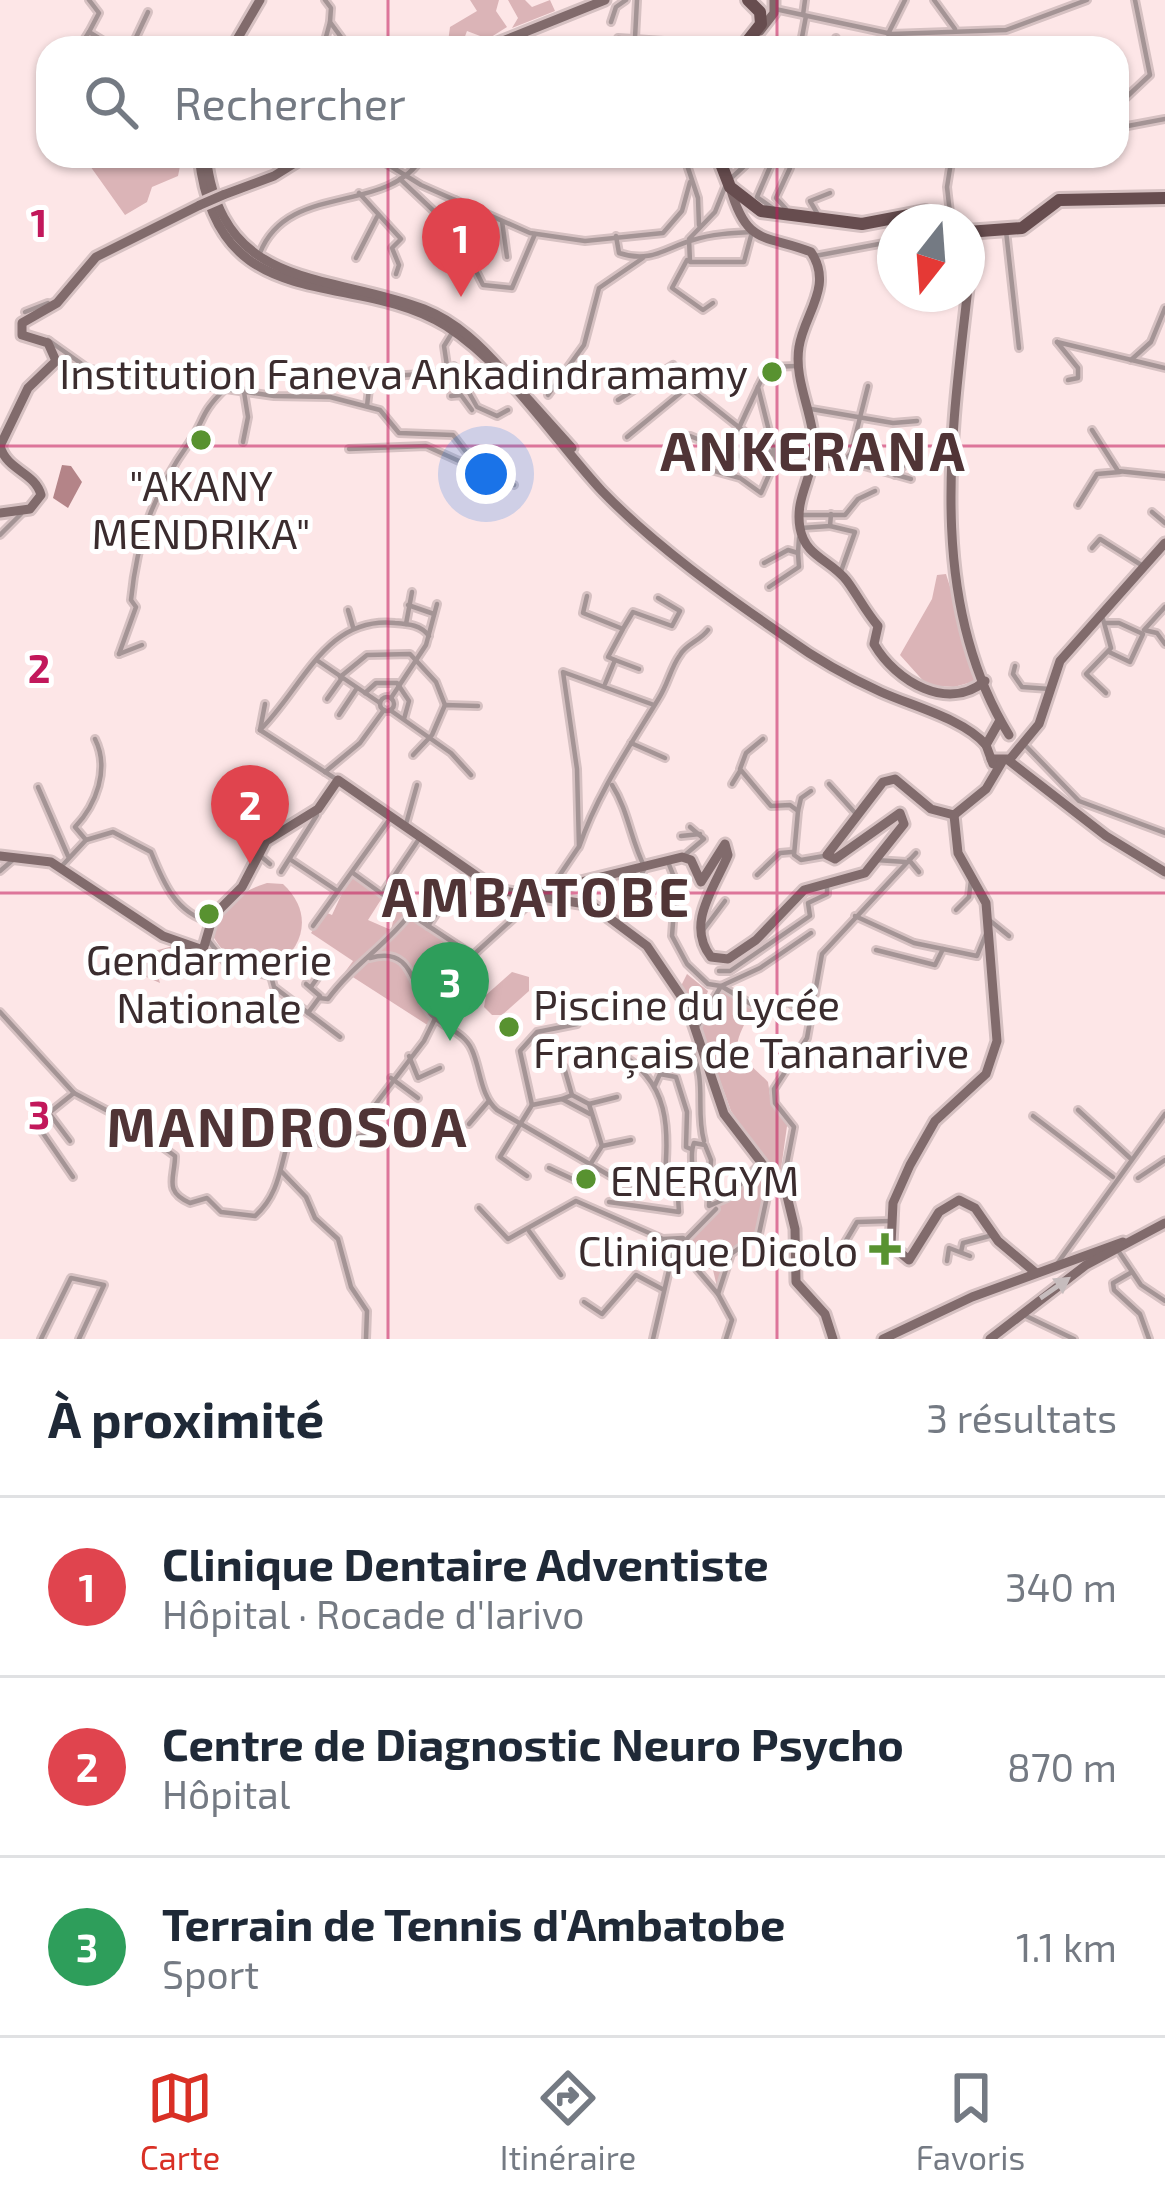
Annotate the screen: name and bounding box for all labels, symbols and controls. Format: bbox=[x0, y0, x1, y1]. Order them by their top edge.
search box bbox=[36, 36, 1129, 168]
icon: search bbox=[78, 69, 144, 135]
text: Rechercher bbox=[174, 75, 406, 129]
text: 1 bbox=[31, 198, 47, 245]
pin: 1 bbox=[422, 198, 500, 297]
north arrow bbox=[877, 204, 985, 312]
place label: Institution Faneva Ankadindramamy bbox=[59, 347, 748, 397]
marker: Institution Faneva Ankadindramamy bbox=[759, 359, 785, 385]
district label: ANKERANA bbox=[660, 417, 968, 482]
marker: "AKANY MENDRIKA" bbox=[188, 427, 214, 453]
your location bbox=[456, 444, 516, 504]
place label: "AKANY MENDRIKA" bbox=[92, 459, 311, 557]
text: 2 bbox=[28, 644, 50, 691]
pin: 2 bbox=[211, 765, 289, 864]
district label: AMBATOBE bbox=[382, 863, 692, 928]
marker: Gendarmerie Nationale bbox=[196, 901, 222, 927]
place label: Gendarmerie Nationale bbox=[86, 933, 332, 1031]
pin: 3 bbox=[411, 942, 489, 1041]
place label: Piscine du Lycée Français de Tananarive bbox=[533, 978, 969, 1079]
marker: Piscine du Lycée Français de Tananarive bbox=[496, 1014, 522, 1040]
text: 3 bbox=[28, 1090, 50, 1137]
district label: MANDROSOA bbox=[106, 1093, 470, 1158]
place label: ENERGYM bbox=[610, 1154, 799, 1204]
marker: ENERGYM bbox=[573, 1166, 599, 1192]
place label: Clinique Dicolo bbox=[578, 1224, 858, 1274]
marker: Clinique Dicolo bbox=[869, 1233, 901, 1265]
one-way arrow bbox=[1038, 1277, 1071, 1300]
text: À proximité bbox=[48, 1387, 324, 1448]
text: 3 résultats bbox=[926, 1394, 1117, 1441]
text: Clinique Dentaire Adventiste bbox=[162, 1536, 769, 1590]
text: 1 bbox=[79, 1563, 95, 1610]
text: 340 m bbox=[1005, 1563, 1117, 1610]
text: Hôpital · Rocade d'Iarivo bbox=[162, 1590, 585, 1637]
text: Centre de Diagnostic Neuro Psycho bbox=[162, 1716, 904, 1770]
text: 2 bbox=[76, 1743, 98, 1790]
text: 870 m bbox=[1007, 1743, 1117, 1790]
text: Hôpital bbox=[162, 1770, 290, 1817]
text: Terrain de Tennis d'Ambatobe bbox=[162, 1896, 785, 1950]
text: 3 bbox=[76, 1923, 98, 1970]
text: 1.1 km bbox=[1016, 1923, 1117, 1970]
text: Sport bbox=[162, 1950, 259, 1997]
tab: Carte bbox=[140, 2065, 220, 2177]
tab: Itinéraire bbox=[500, 2065, 636, 2177]
tab: Favoris bbox=[916, 2065, 1025, 2177]

